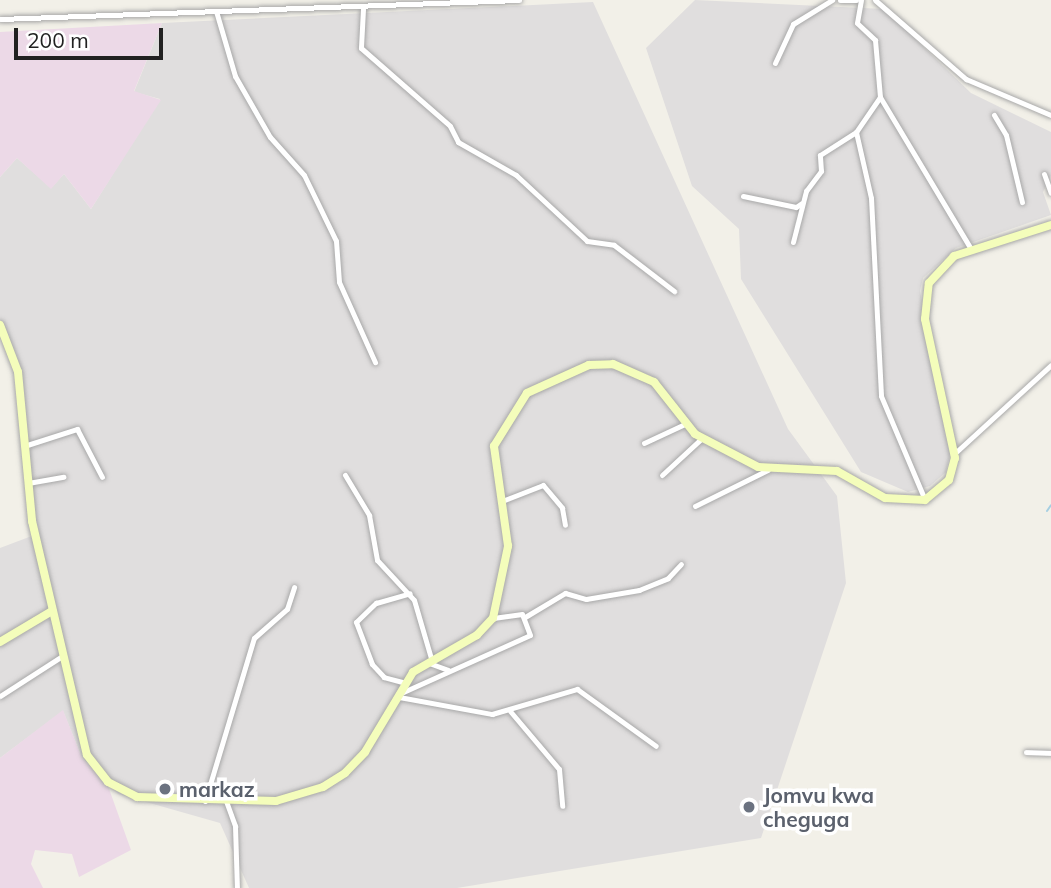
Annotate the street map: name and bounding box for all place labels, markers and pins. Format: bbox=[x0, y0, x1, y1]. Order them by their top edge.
place label: markaz bbox=[179, 776, 255, 802]
marker: markaz bbox=[157, 781, 173, 797]
place label: Jomvu kwa cheguga bbox=[763, 782, 874, 832]
marker: Jomvu kwa cheguga bbox=[741, 799, 757, 815]

